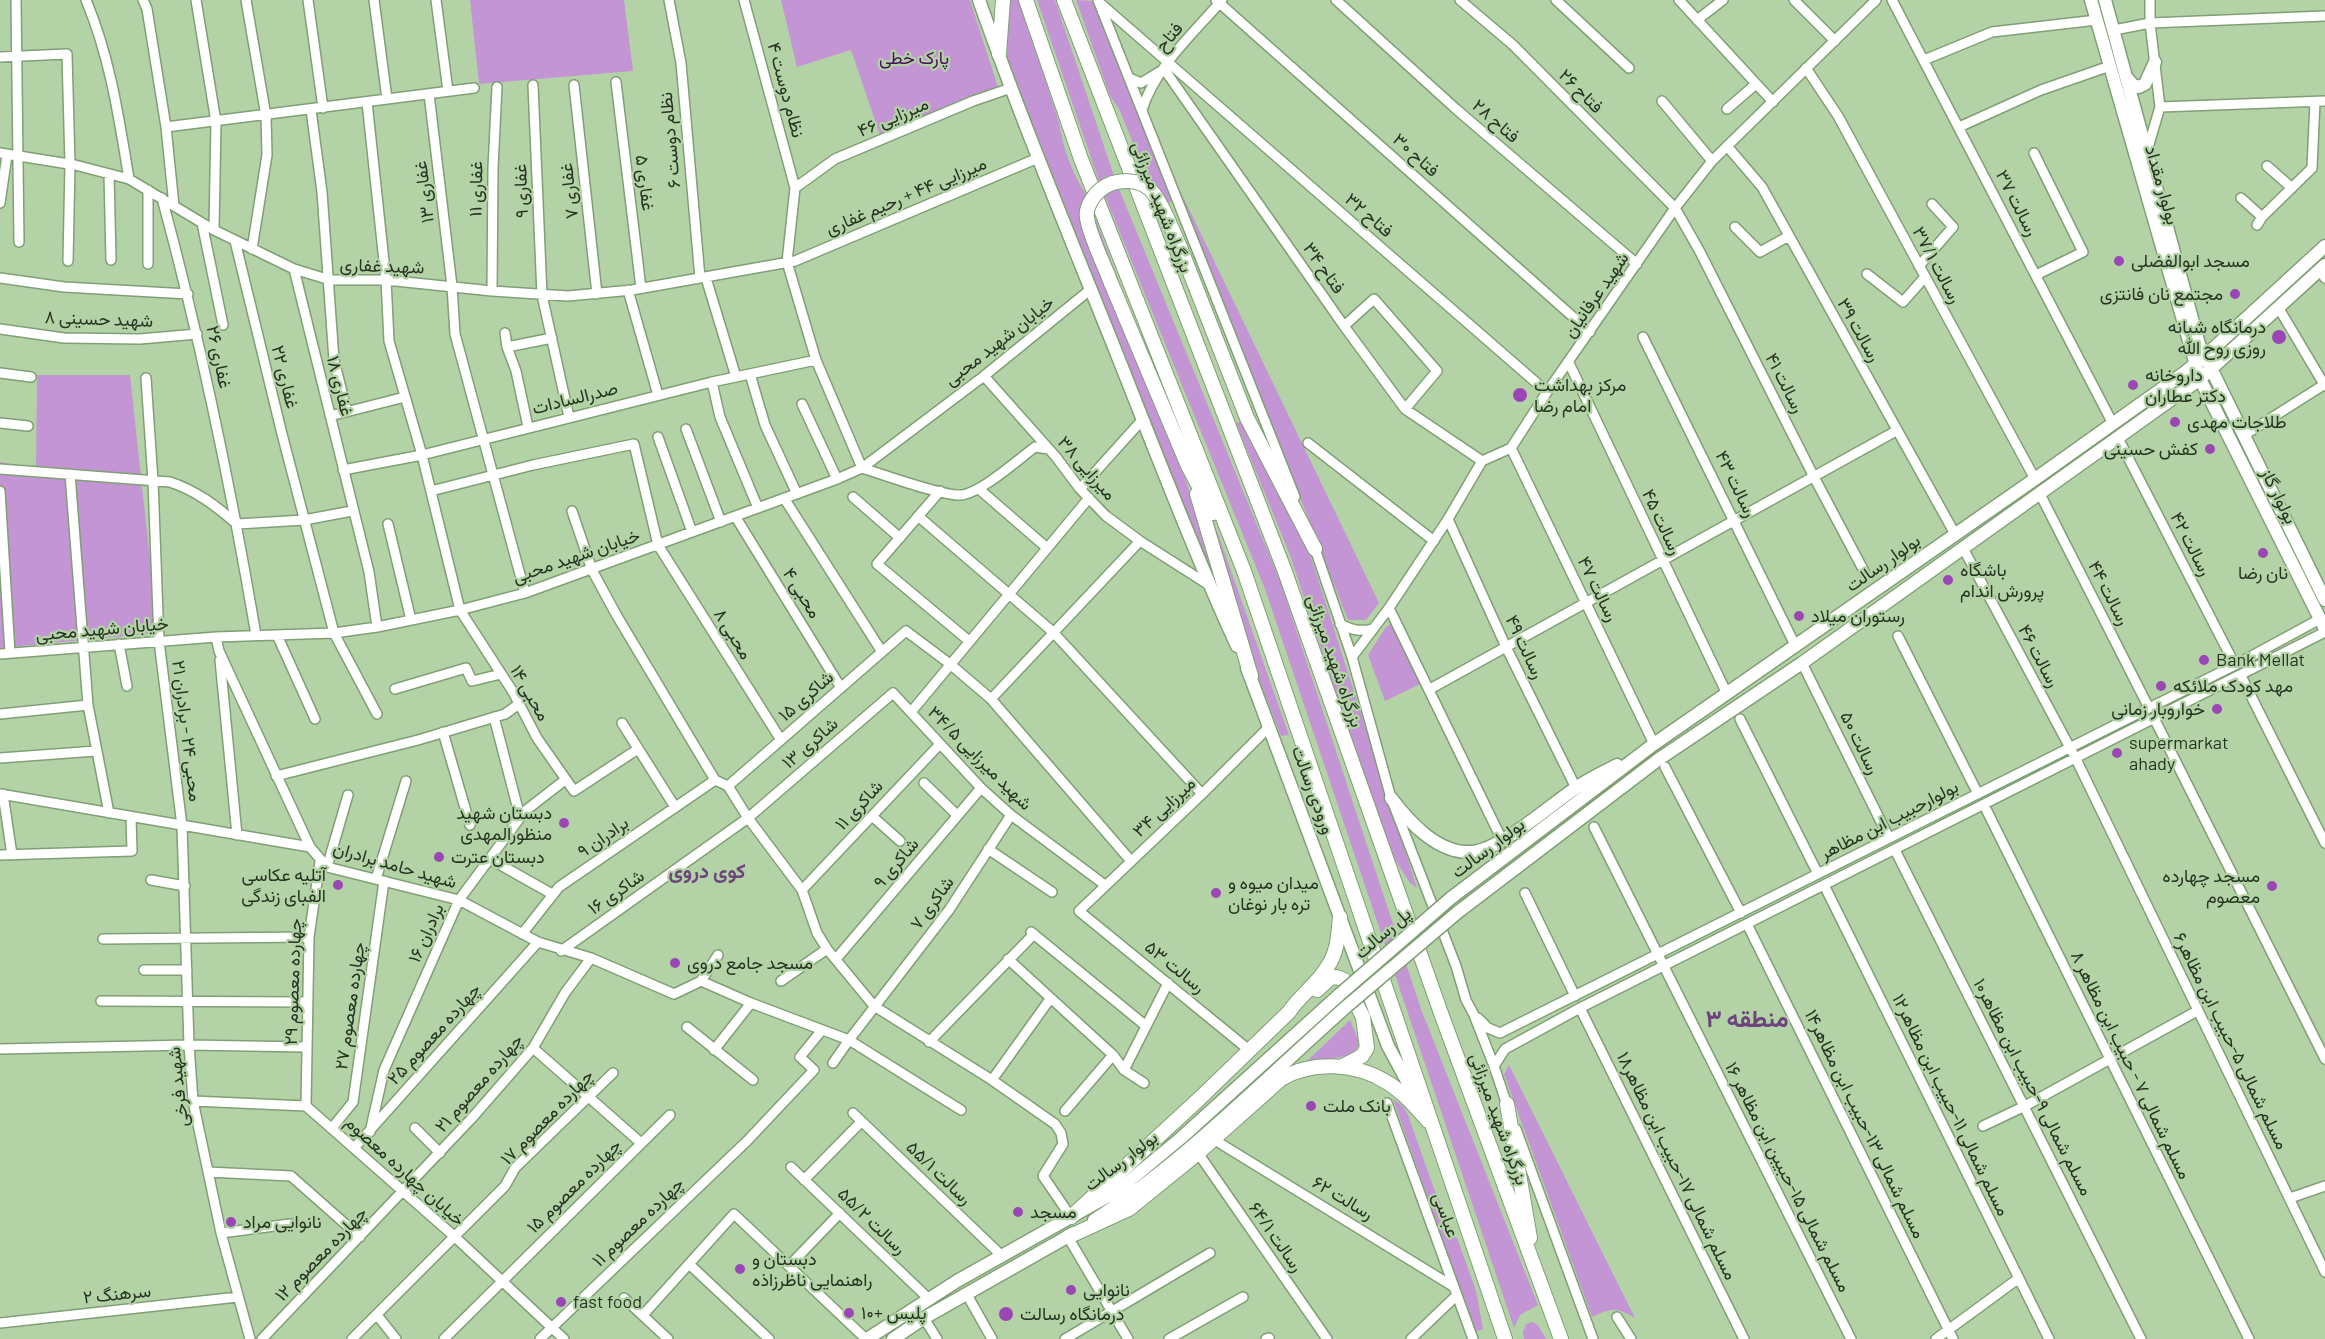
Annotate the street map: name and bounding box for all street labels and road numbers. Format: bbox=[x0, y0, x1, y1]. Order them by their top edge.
street label: فتاح bbox=[1150, 18, 1188, 56]
street label: نظام دوست ۴ bbox=[763, 40, 809, 140]
street label: فتاح ۲۶ bbox=[1554, 64, 1608, 118]
street label: نظام دوست ۶ bbox=[655, 91, 685, 189]
street label: میرزایی ۴۶ bbox=[854, 92, 932, 142]
street label: فتاح ۲۸ bbox=[1468, 95, 1524, 147]
street label: فتاح ۳۰ bbox=[1388, 129, 1444, 181]
street label: بزرگراه شهید میرزائی bbox=[1127, 138, 1197, 276]
street label: بولوار مقداد bbox=[2140, 143, 2184, 227]
street label: میرزایی ۴۴ + رحیم غفاری bbox=[822, 152, 990, 240]
street label: غفاری ۵ bbox=[631, 154, 659, 212]
street label: غفاری ۱۳ bbox=[409, 160, 439, 224]
street label: غفاری ۱۱ bbox=[465, 161, 487, 217]
street label: غفاری ۷ bbox=[555, 162, 583, 220]
street label: غفاری ۹ bbox=[509, 164, 533, 218]
street label: رسالت ۳۷ bbox=[1991, 166, 2043, 240]
street label: فتاح ۳۲ bbox=[1341, 188, 1397, 242]
street label: رسالت ۳۷/۱ bbox=[1908, 223, 1966, 307]
street label: فتاح ۳۴ bbox=[1299, 238, 1349, 298]
street label: شهید عرفانیان bbox=[1559, 248, 1633, 342]
street label: شهید غفاری bbox=[339, 254, 425, 278]
street label: خیابان شهید محبی bbox=[940, 291, 1058, 391]
street label: رسالت ۳۹ bbox=[1833, 294, 1885, 366]
street label: شهید حسینی ۸ bbox=[44, 306, 154, 332]
street label: غفاری ۲۶ bbox=[202, 324, 236, 390]
street label: غفاری ۲۲ bbox=[267, 343, 303, 411]
street label: رسالت ۴۱ bbox=[1761, 349, 1809, 417]
street label: غفاری ۱۸ bbox=[322, 354, 358, 418]
street label: صدرالسادات bbox=[530, 377, 620, 419]
street label: میرزایی ۳۸ bbox=[1053, 431, 1121, 505]
street label: رسالت ۴۳ bbox=[1711, 447, 1761, 521]
street label: بولوار گاز bbox=[2256, 465, 2302, 527]
street label: رسالت ۴۵ bbox=[1637, 486, 1687, 558]
street label: رسالت ۴۲ bbox=[2166, 508, 2216, 580]
street label: خیابان شهید محبی bbox=[509, 524, 643, 588]
street label: بولوار رسالت bbox=[1842, 529, 1924, 597]
street label: رسالت ۴۷ bbox=[1573, 553, 1623, 625]
street label: رسالت ۴۴ bbox=[2084, 557, 2134, 629]
street label: محبی ۴ bbox=[778, 564, 826, 622]
street label: بزرگراه شهید میرزائی bbox=[1302, 592, 1368, 730]
street label: محبی ۸ bbox=[709, 605, 757, 663]
street label: خیابان شهید محبی bbox=[35, 612, 169, 646]
street label: رسالت ۴۹ bbox=[1501, 612, 1549, 682]
street label: رسالت ۴۶ bbox=[2013, 621, 2065, 691]
street label: محبی ۲۴ - برادران ۲۱ bbox=[168, 659, 206, 803]
street label: محبی ۱۴ bbox=[506, 661, 554, 725]
street label: شاکری ۱۵ bbox=[774, 666, 838, 726]
street label: شهید میرزایی ۳۴/۵ bbox=[923, 701, 1037, 815]
street label: رسالت ۵۰ bbox=[1836, 708, 1884, 778]
street label: شاکری ۱۳ bbox=[778, 713, 842, 773]
street label: ورودی رسالت bbox=[1287, 743, 1339, 837]
street label: میرزایی ۳۴ bbox=[1128, 772, 1200, 842]
street label: شاکری ۱۱ bbox=[830, 775, 888, 835]
street label: بولوارحبیب ابن مظاهر bbox=[1816, 776, 1962, 864]
street label: برادران ۹ bbox=[573, 812, 633, 862]
street label: بولوار رسالت bbox=[1447, 813, 1529, 883]
street label: شاکری ۹ bbox=[869, 834, 923, 892]
street label: شهید حامد برادران bbox=[331, 837, 459, 893]
street label: شاکری ۱۶ bbox=[584, 865, 648, 919]
street label: شاکری ۷ bbox=[905, 872, 959, 934]
street label: برادران ۱۶ bbox=[403, 900, 449, 966]
street label: پل رسالت bbox=[1350, 903, 1416, 963]
street label: چهارده معصوم ۲۹ bbox=[280, 918, 306, 1046]
street label: مسلم شمالی ۵-حبیب ابن مظاهر۶ bbox=[2169, 929, 2293, 1153]
street label: رسالت ۵۳ bbox=[1140, 936, 1210, 998]
street label: چهارده معصوم ۲۷ bbox=[330, 941, 370, 1071]
street label: مسلم شمالی ۷ - حبیب ابن مظاهر ۸ bbox=[2066, 947, 2196, 1183]
street label: مسلم شمالی ۹-حبیب ابن مظاهر۱۰ bbox=[1969, 975, 2097, 1199]
street label: چهارده معصوم ۲۵ bbox=[383, 979, 485, 1089]
street label: مسلم شمالی ۱۱-حبیب ابن مظاهر۱۲ bbox=[1888, 990, 2014, 1220]
street label: مسلم شمالی ۱۳-حبیب ابن مظاهر۱۴ bbox=[1800, 1006, 1930, 1242]
street label: چهارده معصوم ۲۱ bbox=[430, 1029, 528, 1137]
street label: شهید فرخی bbox=[163, 1046, 193, 1128]
street label: مسلم شمالی ۱۷-حبیب ابن مظاهر۱۸ bbox=[1612, 1048, 1742, 1284]
street label: بزرگراه شهید میرزائی bbox=[1465, 1050, 1533, 1188]
street label: مسلم شمالی ۱۵-حبیبن ابن مظاهر ۱۶ bbox=[1720, 1058, 1856, 1296]
street label: چهارده معصوم ۱۷ bbox=[496, 1065, 598, 1169]
street label: خیابان چهارده معصوم bbox=[340, 1111, 470, 1231]
street label: بولوار رسالت bbox=[1080, 1126, 1162, 1196]
street label: چهارده معصوم ۱۵ bbox=[522, 1134, 626, 1238]
street label: رسالت ۵۵/۱ bbox=[902, 1136, 976, 1210]
street label: رسالت ۶۲ bbox=[1309, 1171, 1377, 1225]
street label: چهارده معصوم ۱۱ bbox=[588, 1173, 688, 1271]
street label: رسالت ۵۵/۲ bbox=[833, 1183, 911, 1259]
street label: عباسی bbox=[1428, 1190, 1464, 1240]
street label: رسالت ۶۴/۱ bbox=[1244, 1198, 1308, 1276]
street label: چهارده معصوم ۱۲ bbox=[270, 1202, 372, 1306]
street label: سرهنگ ۲ bbox=[82, 1280, 152, 1308]

